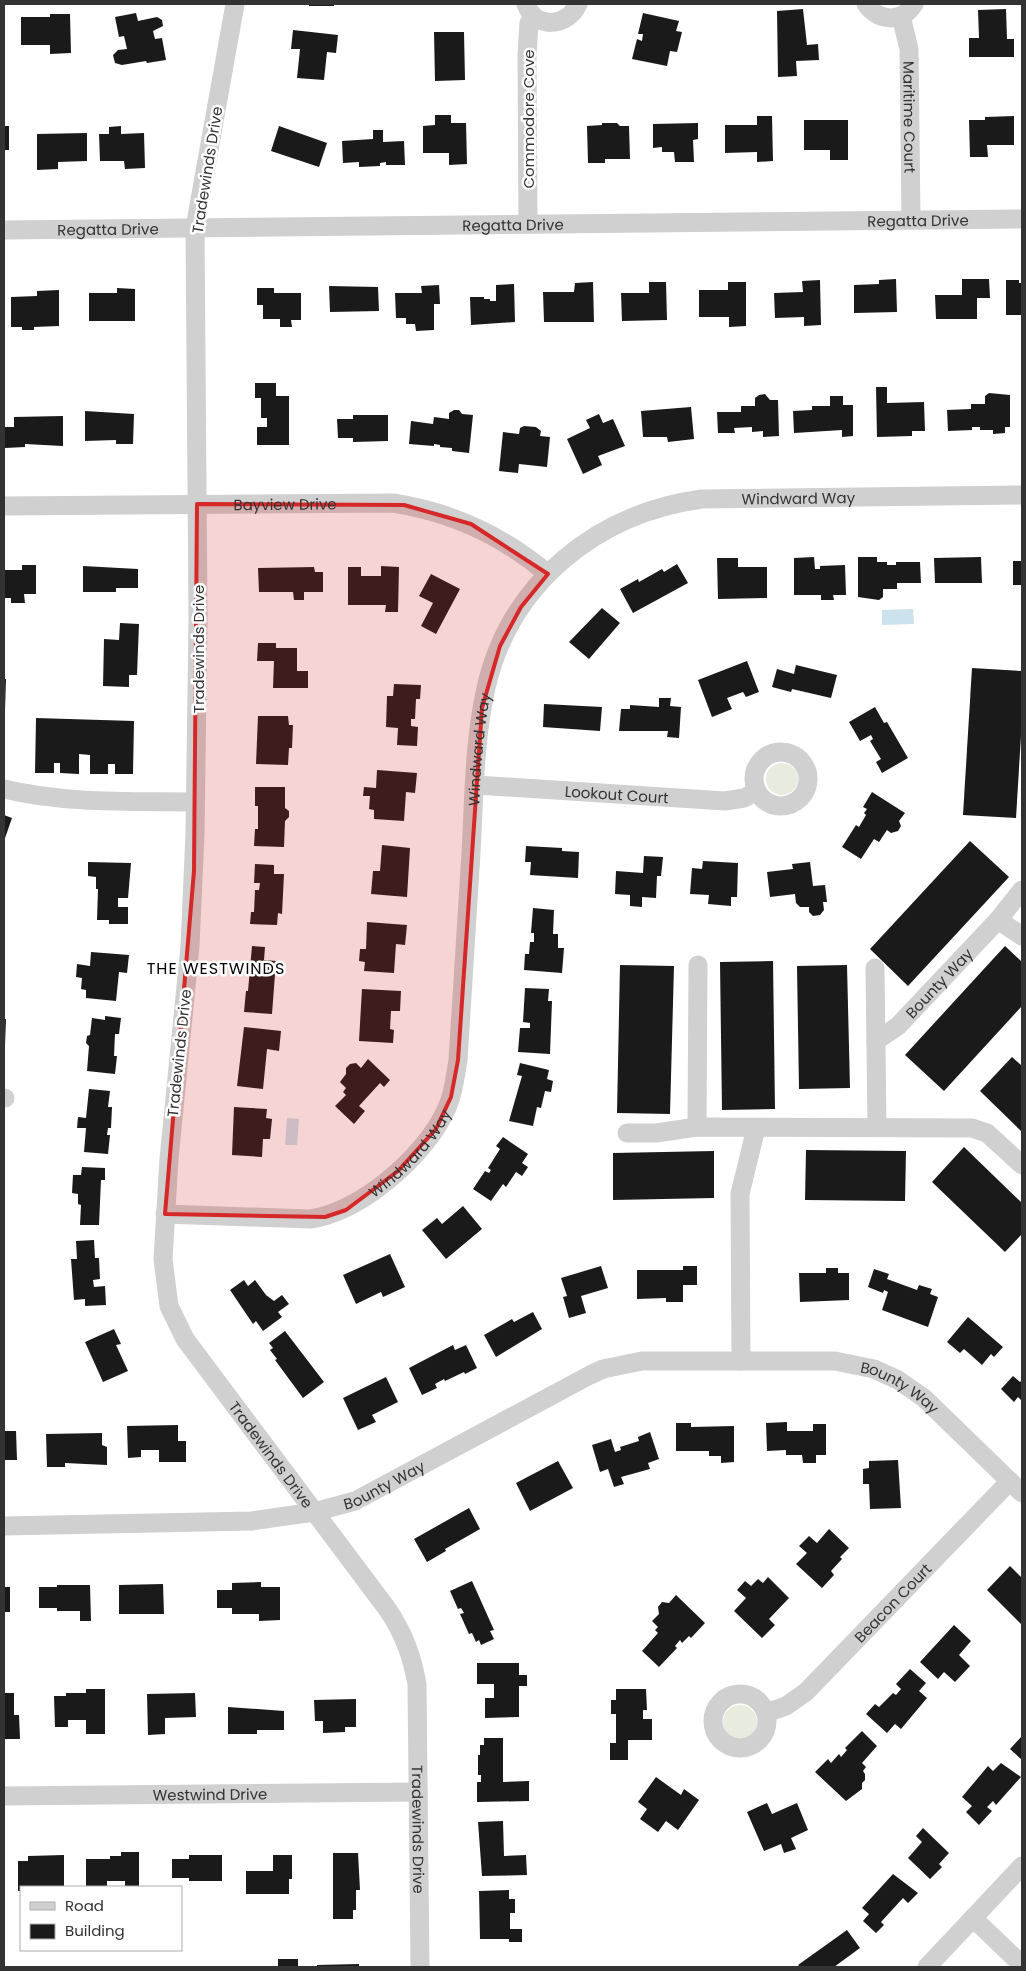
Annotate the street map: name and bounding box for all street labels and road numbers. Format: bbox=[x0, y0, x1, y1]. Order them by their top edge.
street label: Commodore Cove bbox=[518, 49, 539, 189]
street label: Maritime Court bbox=[899, 61, 921, 173]
street label: Tradewinds Drive bbox=[187, 105, 227, 235]
street label: Regatta Drive bbox=[867, 209, 969, 231]
street label: Regatta Drive bbox=[462, 213, 564, 236]
street label: Regatta Drive bbox=[57, 218, 159, 240]
street label: Windward Way bbox=[741, 487, 856, 509]
street label: Bayview Drive bbox=[233, 493, 337, 515]
street label: Tradewinds Drive bbox=[188, 585, 209, 713]
street label: Windward Way bbox=[463, 690, 495, 806]
street label: Lookout Court bbox=[564, 780, 669, 808]
street label: Bounty Way bbox=[900, 943, 977, 1022]
street label: Tradewinds Drive bbox=[162, 988, 196, 1118]
street label: Windward Way bbox=[364, 1105, 456, 1202]
street label: Bounty Way bbox=[859, 1356, 945, 1418]
street label: Tradewinds Drive bbox=[224, 1397, 318, 1512]
street label: Bounty Way bbox=[341, 1455, 429, 1514]
street label: Beacon Court bbox=[849, 1558, 936, 1647]
street label: Tradewinds Drive bbox=[407, 1765, 430, 1894]
street label: Westwind Drive bbox=[153, 1783, 267, 1805]

